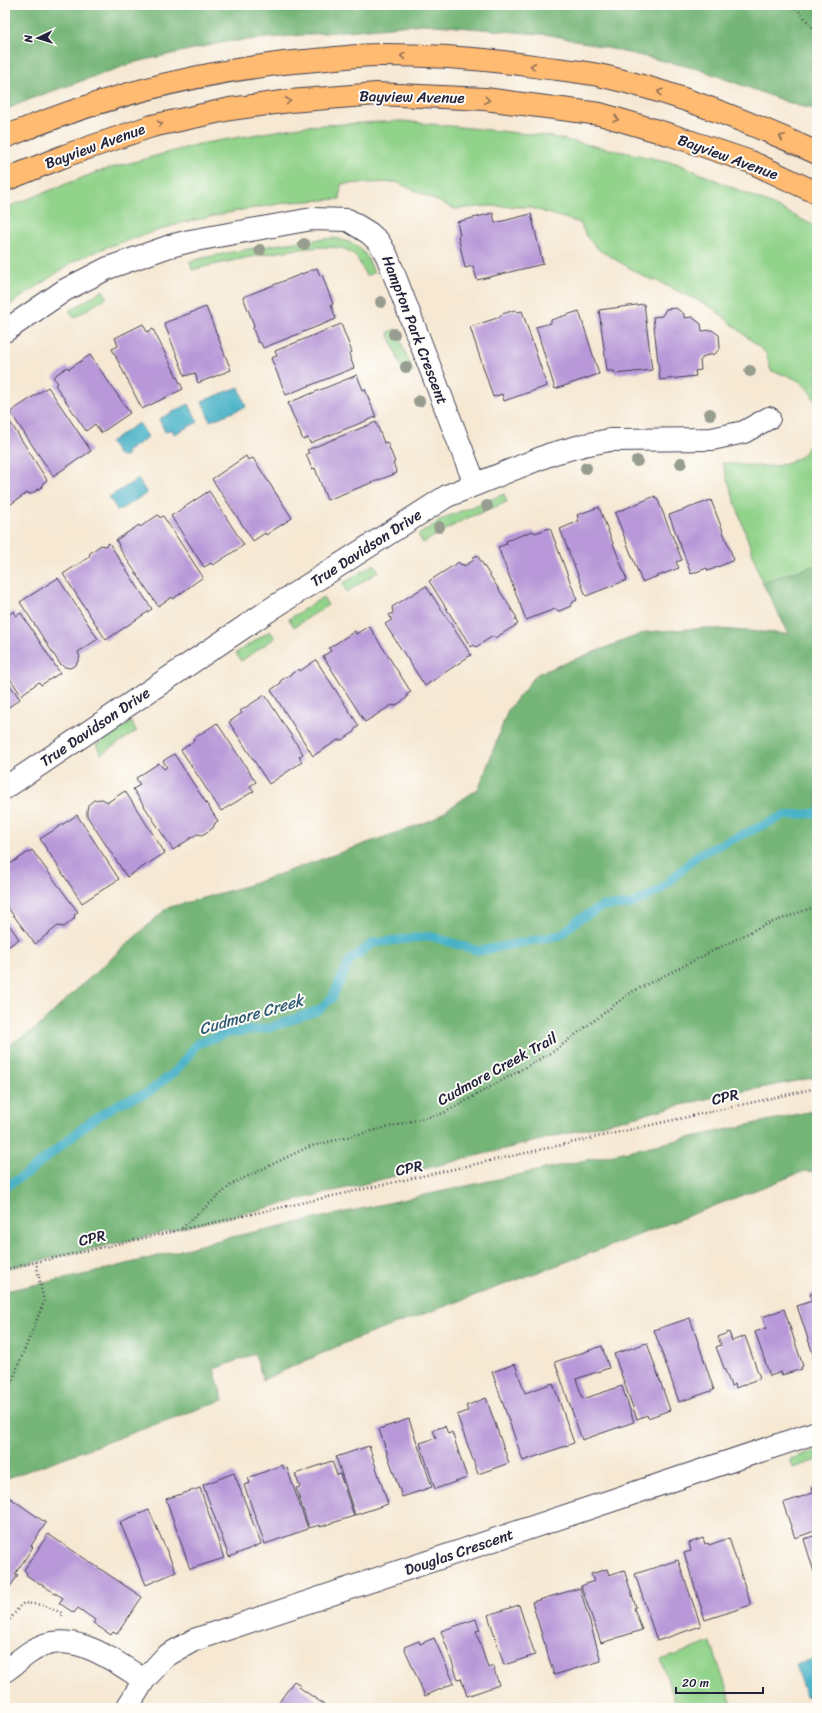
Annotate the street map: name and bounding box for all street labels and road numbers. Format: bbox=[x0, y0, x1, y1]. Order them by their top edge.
street label: Bayview Avenue bbox=[359, 83, 465, 111]
street label: Bayview Avenue bbox=[41, 116, 149, 176]
street label: Bayview Avenue bbox=[674, 127, 782, 187]
street label: Hampton Park Crescent bbox=[375, 252, 456, 409]
street label: True Davidson Drive bbox=[305, 502, 427, 594]
street label: True Davidson Drive bbox=[34, 680, 156, 774]
street label: Cudmore Creek Trail bbox=[432, 1025, 562, 1113]
street label: CPR bbox=[709, 1081, 741, 1113]
street label: CPR bbox=[393, 1152, 425, 1184]
street label: CPR bbox=[76, 1222, 108, 1254]
street label: Douglas Crescent bbox=[401, 1521, 518, 1583]

